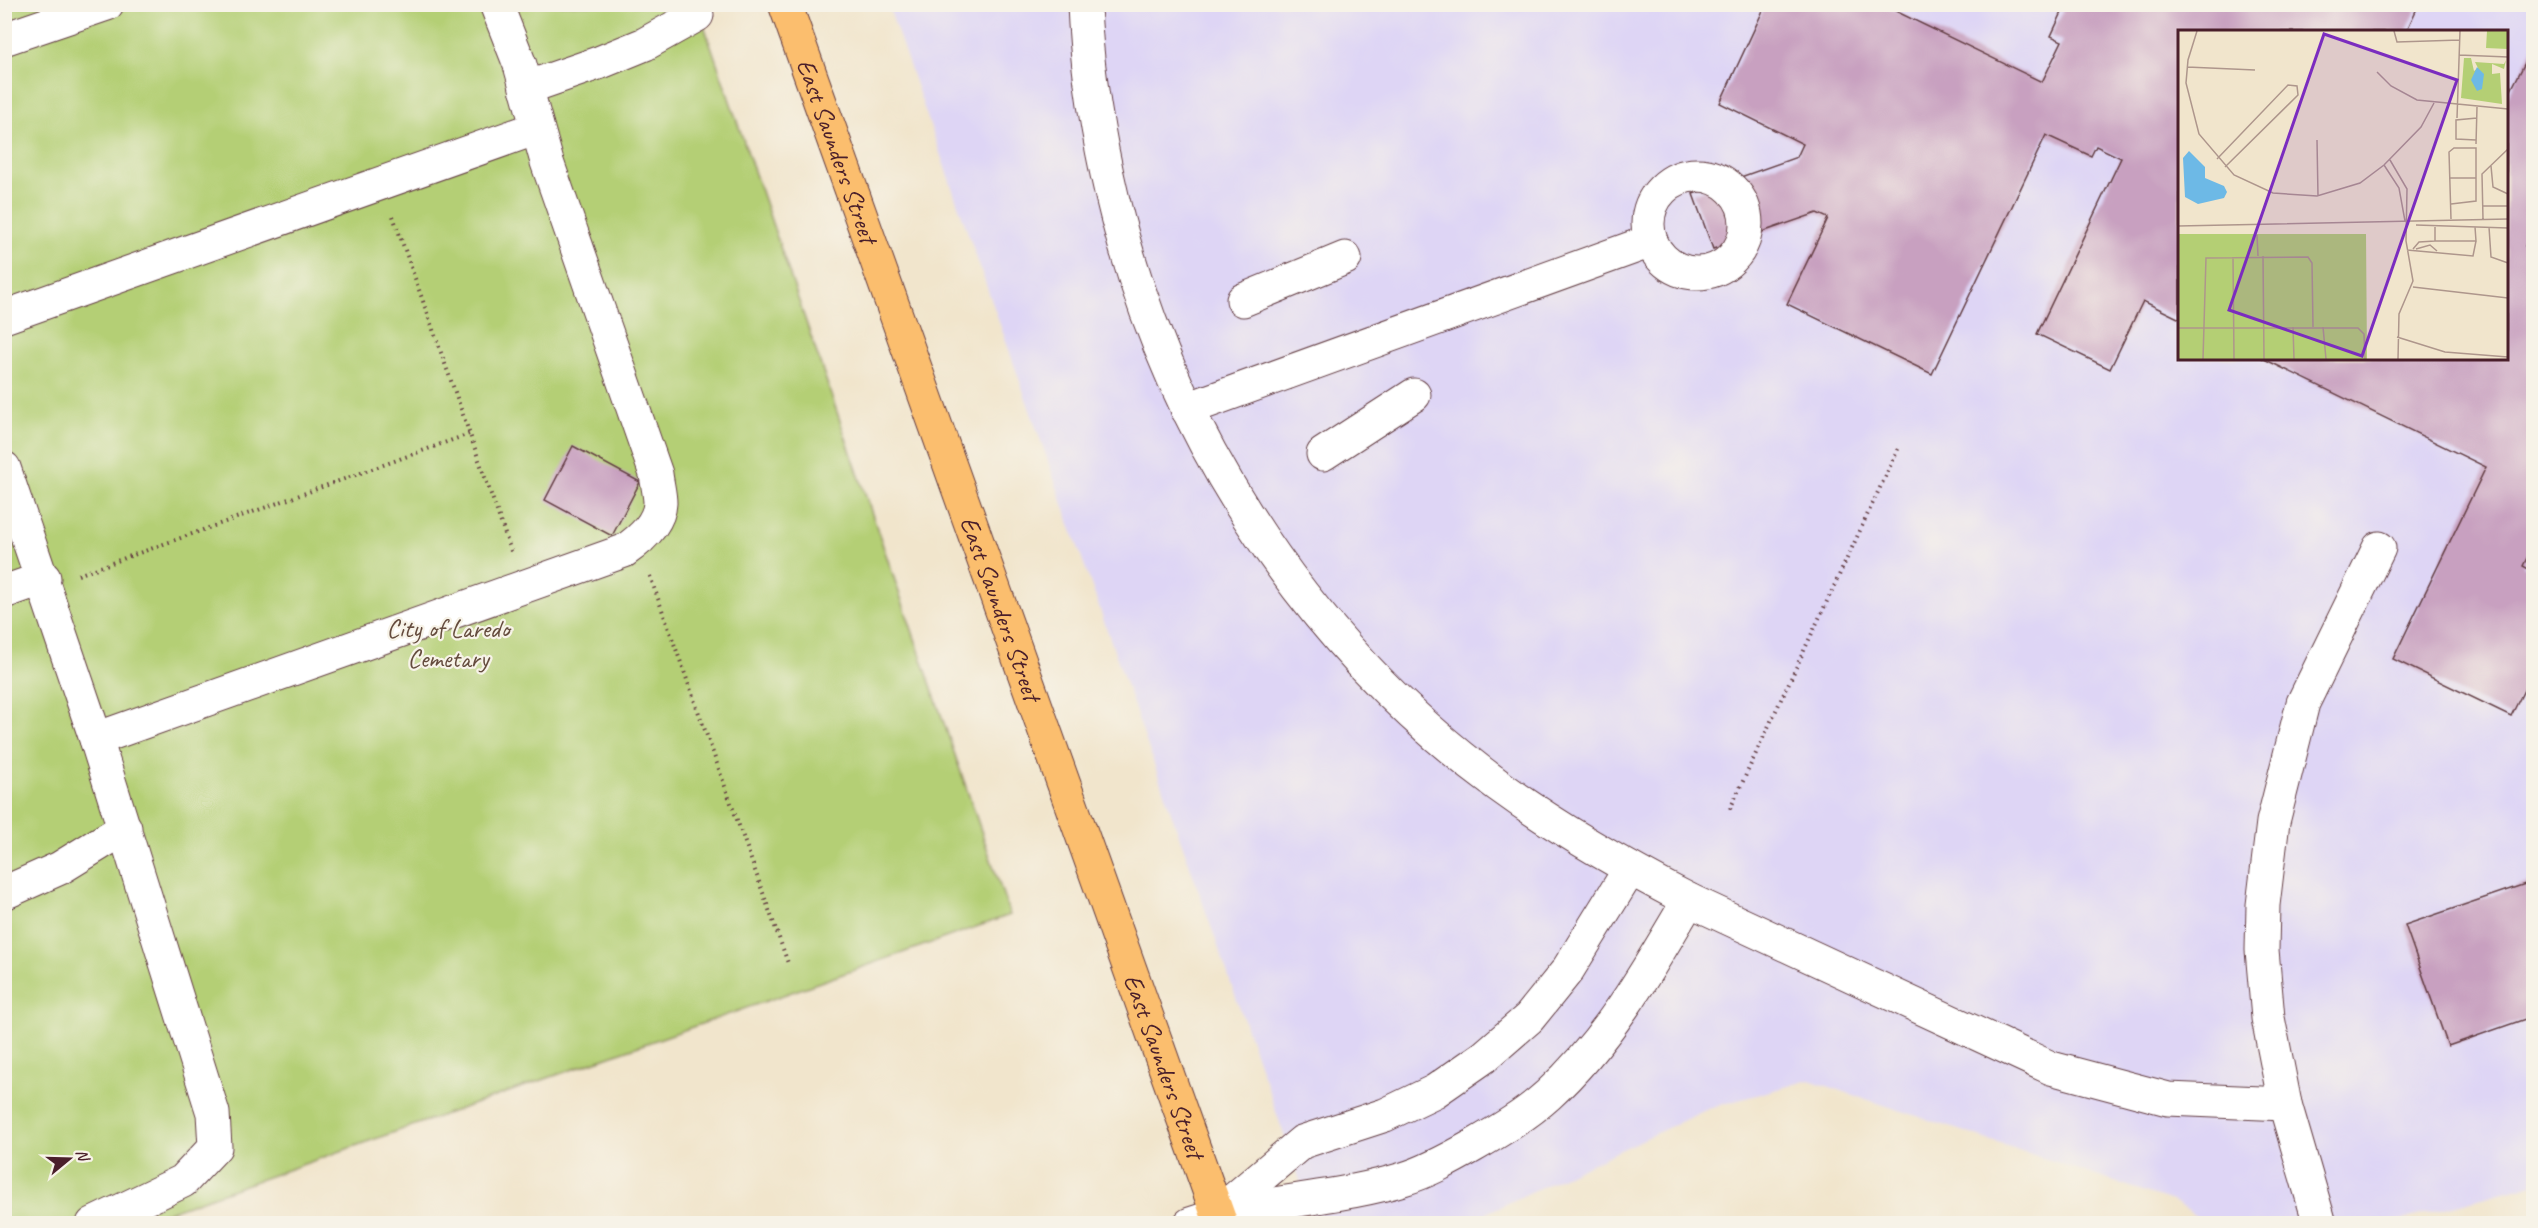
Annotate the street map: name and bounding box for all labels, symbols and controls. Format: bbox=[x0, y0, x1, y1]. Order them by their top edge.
inset map bbox=[2178, 30, 2508, 360]
street label: East Saunders Street bbox=[789, 55, 886, 251]
street label: East Saunders Street bbox=[953, 512, 1050, 708]
park label: City of Laredo Cemetary bbox=[387, 612, 512, 675]
street label: East Saunders Street bbox=[1116, 970, 1213, 1166]
north arrow bbox=[39, 1129, 99, 1189]
text: N bbox=[71, 1147, 94, 1165]

